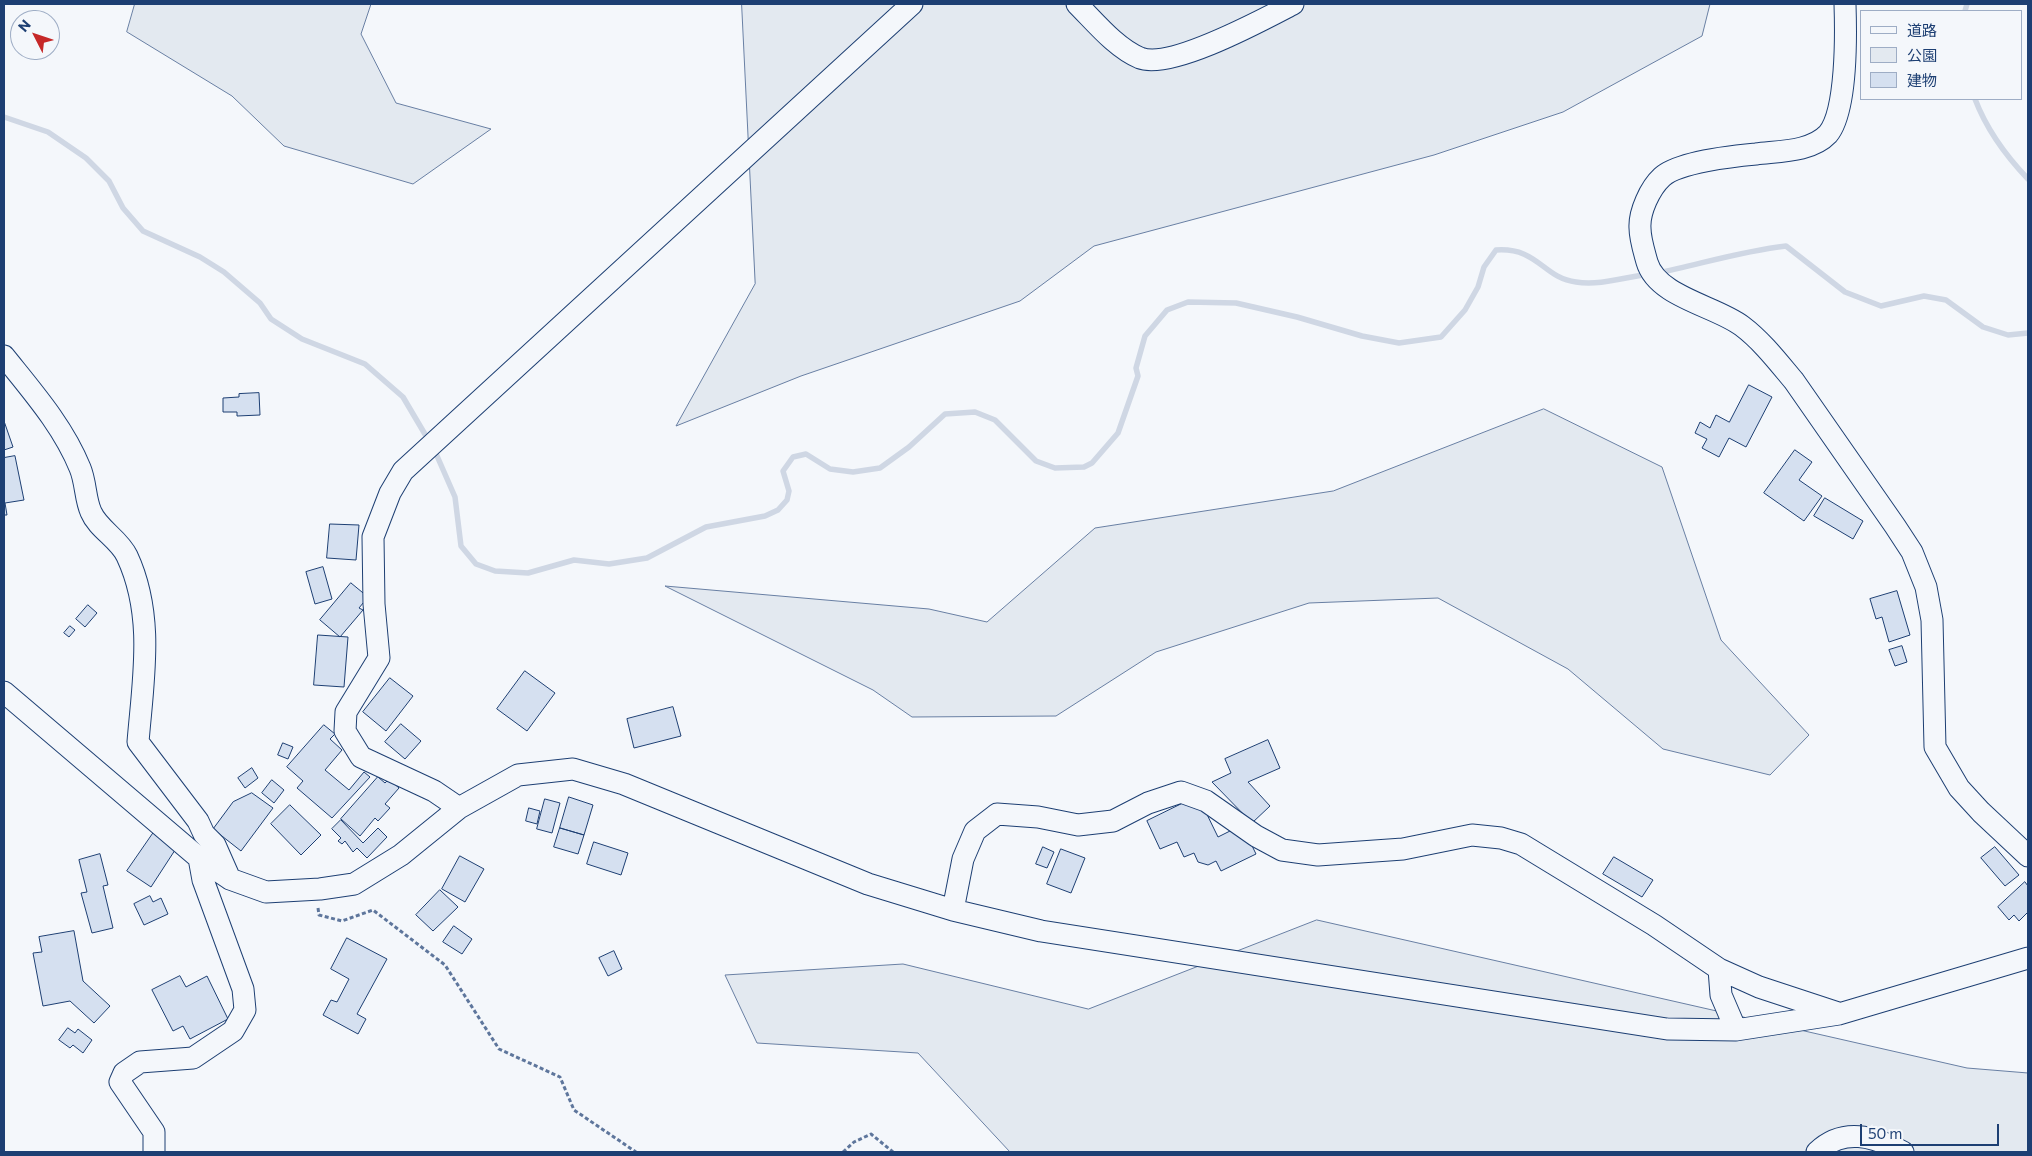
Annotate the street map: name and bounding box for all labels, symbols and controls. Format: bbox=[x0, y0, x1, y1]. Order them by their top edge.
north arrow bbox=[10, 10, 60, 60]
legend bbox=[1860, 10, 2022, 100]
text: N bbox=[14, 16, 34, 35]
text: 道路 bbox=[1907, 21, 1937, 39]
text: 公園 bbox=[1907, 46, 1937, 64]
text: 建物 bbox=[1907, 71, 1937, 89]
scale bar bbox=[1862, 1114, 2001, 1146]
text: 50 m bbox=[1868, 1124, 1902, 1142]

